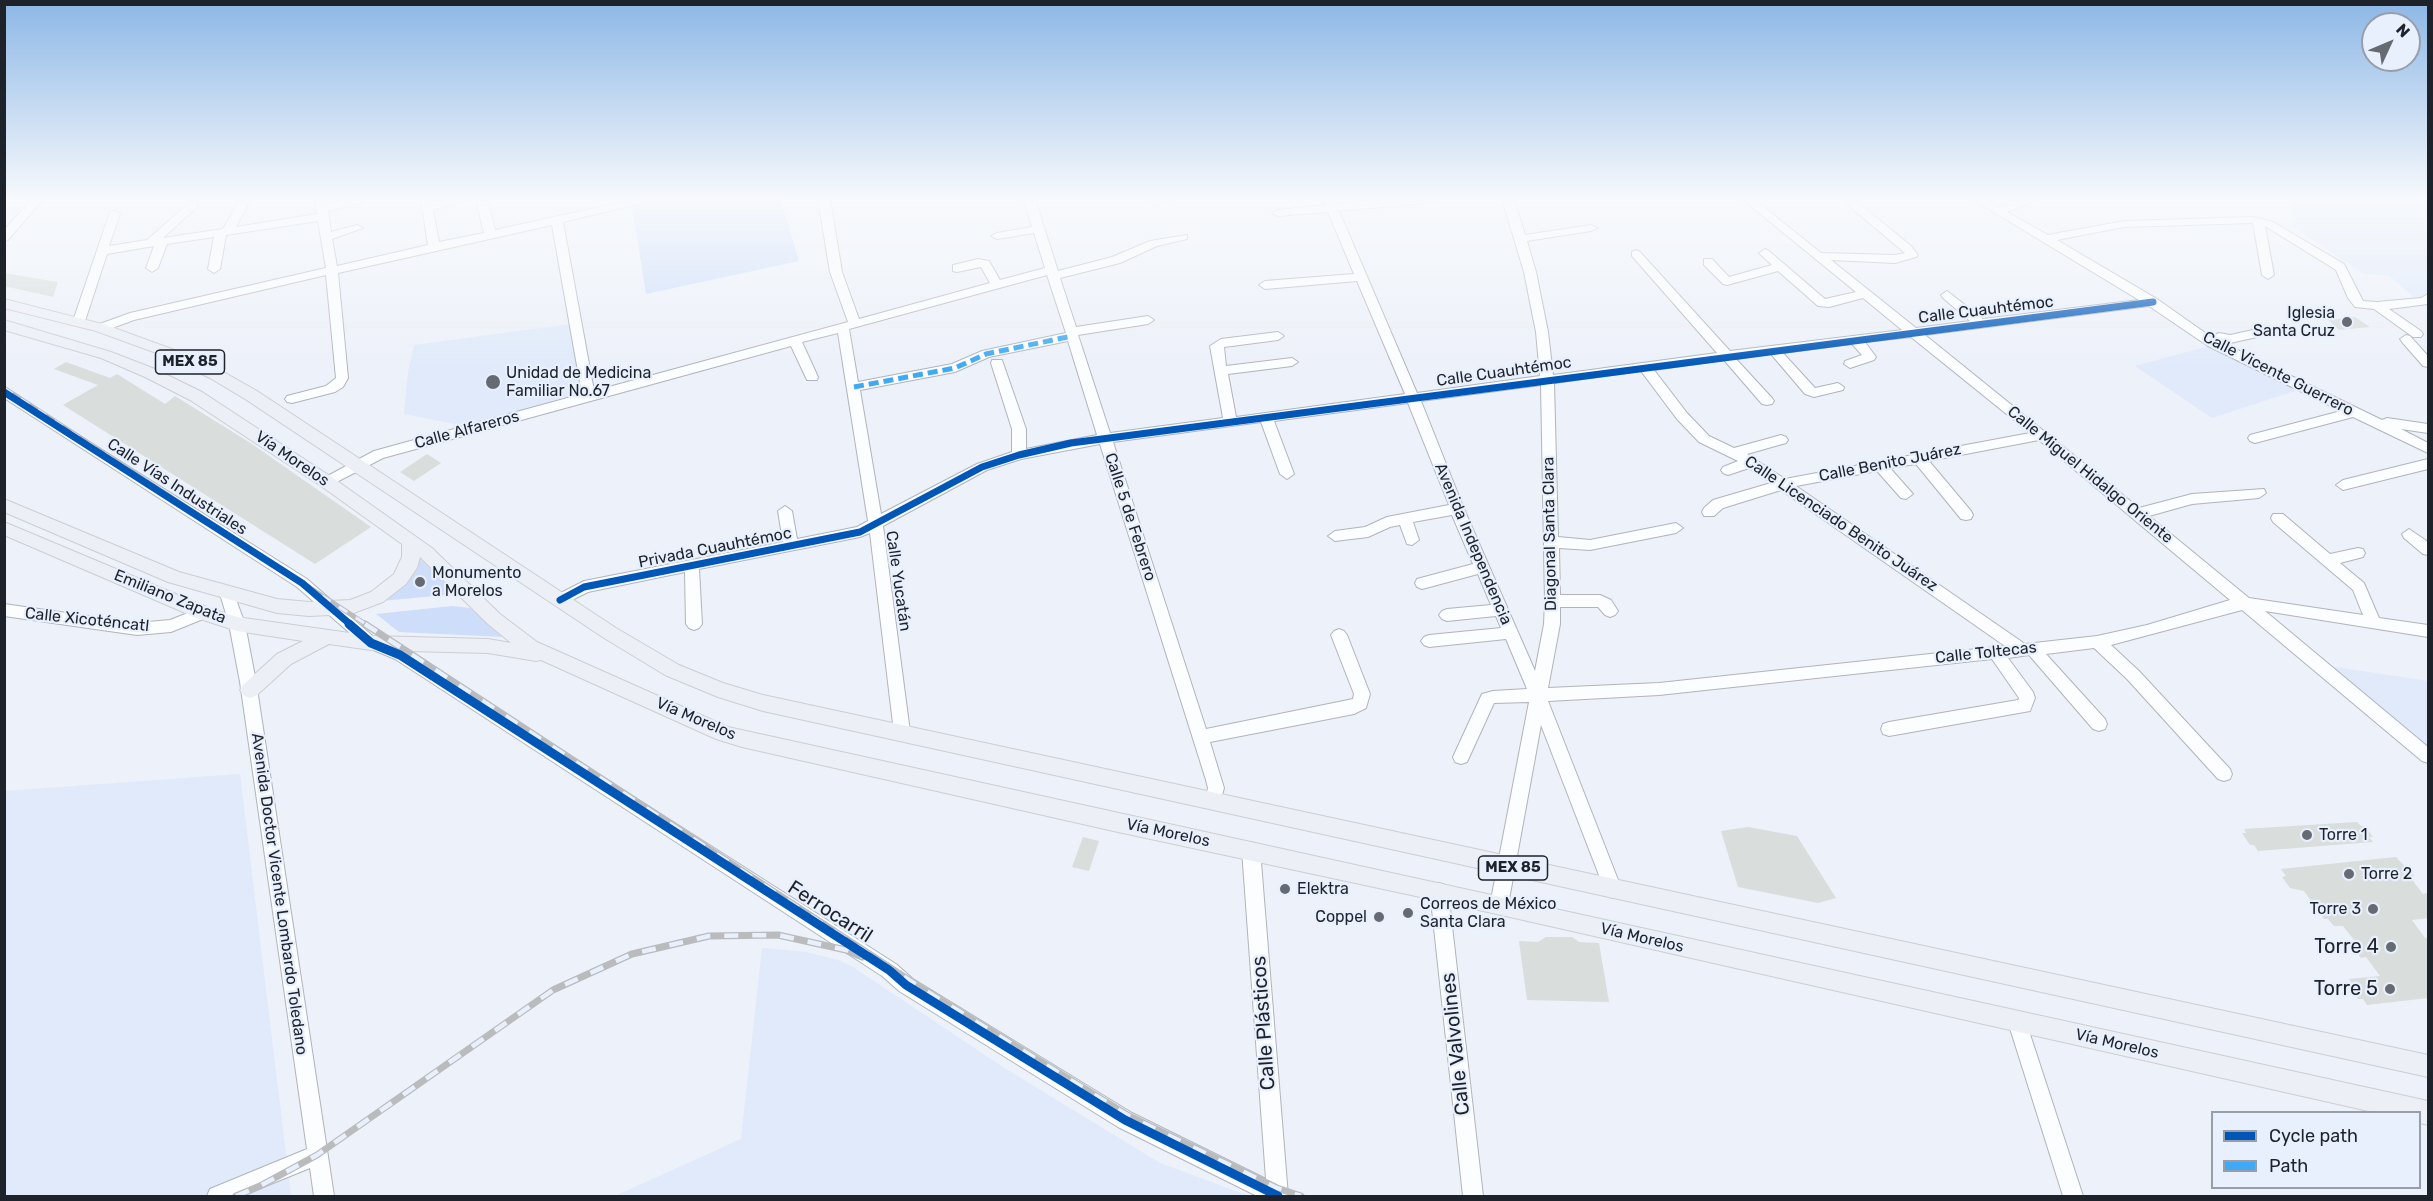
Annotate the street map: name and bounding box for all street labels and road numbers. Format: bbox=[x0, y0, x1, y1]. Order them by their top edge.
street label: Calle Cuauhtémoc bbox=[1917, 292, 2055, 328]
street label: Calle Vicente Guerrero bbox=[2199, 328, 2357, 420]
road number: MEX 85 bbox=[156, 350, 225, 374]
street label: Calle Cuauhtémoc bbox=[1435, 353, 1573, 391]
street label: Calle Miguel Hidalgo Oriente bbox=[2003, 402, 2177, 548]
street label: Calle Alfareros bbox=[412, 407, 522, 453]
street label: Vía Morelos bbox=[251, 427, 333, 491]
street label: Calle Vías Industriales bbox=[104, 435, 250, 539]
street label: Calle Benito Juárez bbox=[1817, 440, 1963, 486]
street label: Calle 5 de Febrero bbox=[1100, 451, 1160, 583]
street label: Calle Licenciado Benito Juárez bbox=[1741, 452, 1941, 596]
street label: Diagonal Santa Clara bbox=[1539, 457, 1561, 611]
street label: Avenida Independencia bbox=[1430, 460, 1516, 628]
street label: Privada Cuauhtémoc bbox=[637, 524, 793, 572]
street label: Calle Yucatán bbox=[881, 529, 915, 633]
street label: Emiliano Zapata bbox=[111, 566, 229, 628]
street label: Calle Xicoténcatl bbox=[24, 604, 150, 636]
street label: Calle Toltecas bbox=[1934, 638, 2038, 668]
street label: Vía Morelos bbox=[653, 694, 739, 744]
street label: Avenida Doctor Vicente Lombardo Toledano bbox=[247, 732, 311, 1056]
street label: Vía Morelos bbox=[1124, 815, 1212, 851]
road number: MEX 85 bbox=[1478, 856, 1547, 880]
street label: Ferrocarril bbox=[783, 876, 877, 948]
street label: Vía Morelos bbox=[1598, 919, 1686, 957]
street label: Calle Plásticos bbox=[1247, 955, 1281, 1091]
street label: Calle Valvolines bbox=[1437, 971, 1475, 1117]
street label: Vía Morelos bbox=[2073, 1025, 2161, 1063]

